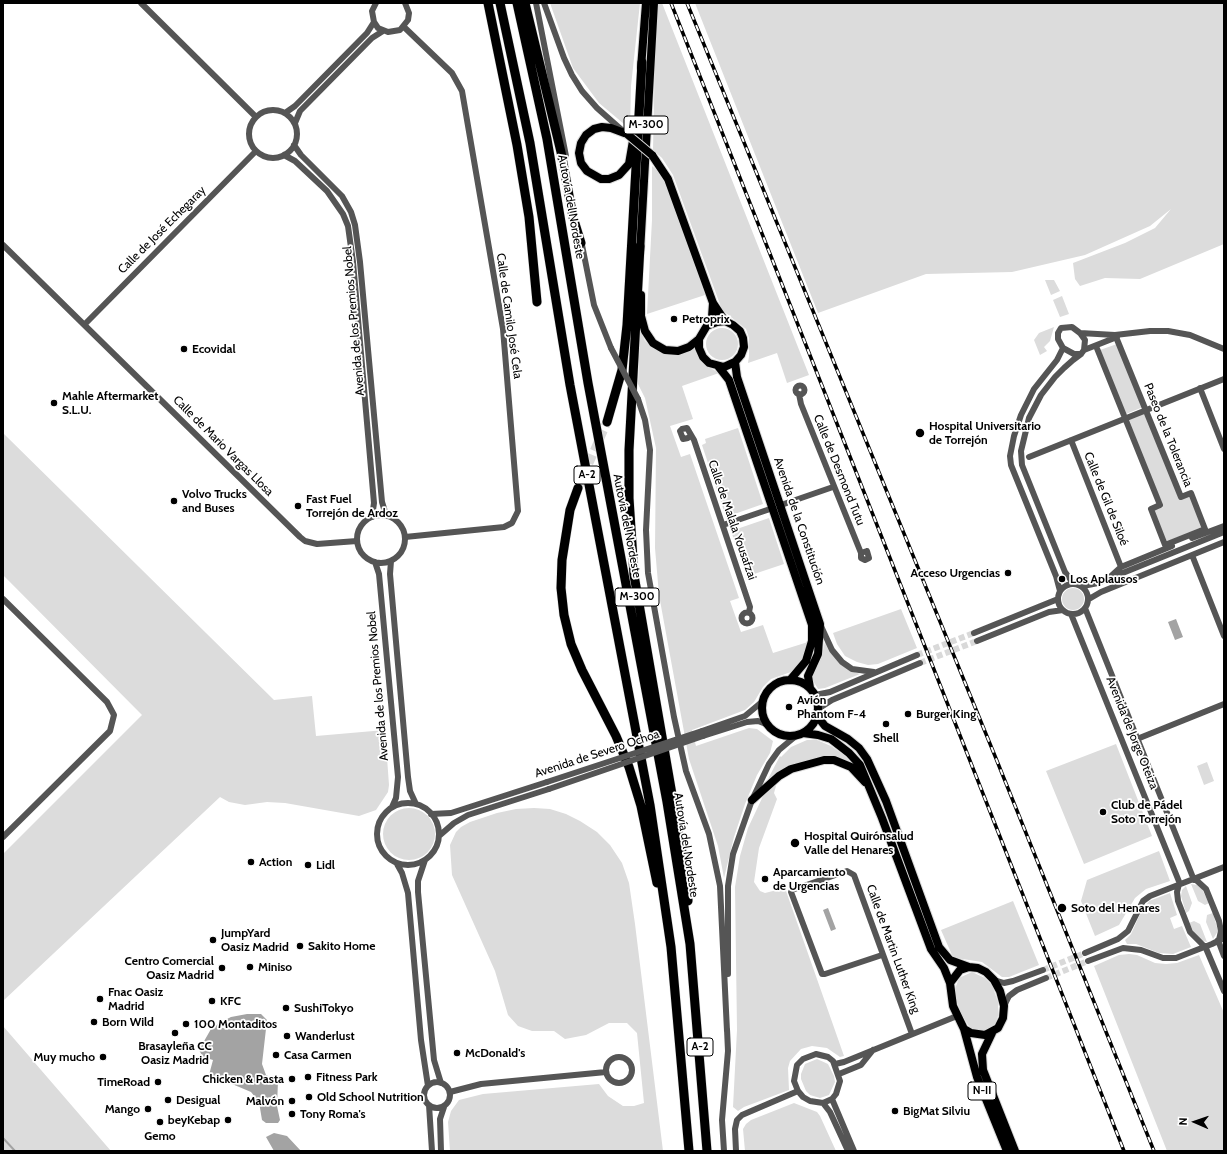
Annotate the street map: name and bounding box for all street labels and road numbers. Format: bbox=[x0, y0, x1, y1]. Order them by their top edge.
road number: M-300 bbox=[624, 116, 668, 134]
street label: Autovía del Nordeste bbox=[555, 154, 587, 260]
street label: Calle de José Echegaray bbox=[115, 183, 209, 277]
street label: Avenida de los Premios Nobel bbox=[340, 246, 368, 396]
street label: Calle de Camilo José Cela bbox=[493, 252, 525, 380]
street label: Paseo de la Tolerancia bbox=[1141, 381, 1195, 489]
street label: Calle de Mario Vargas Llosa bbox=[170, 393, 276, 499]
street label: Calle de Desmond Tutu bbox=[810, 413, 868, 527]
street label: Calle de Gil de Siloé bbox=[1081, 450, 1131, 548]
street label: Avenida de la Constitución bbox=[770, 455, 828, 587]
street label: Calle de Malala Yousafzai bbox=[705, 458, 759, 582]
road number: A-2 bbox=[574, 466, 600, 484]
street label: Autovía del Nordeste bbox=[610, 473, 644, 579]
road number: M-300 bbox=[615, 588, 659, 606]
street label: Avenida de los Premios Nobel bbox=[364, 611, 392, 761]
street label: Avenida de Jorge Oteiza bbox=[1103, 675, 1161, 791]
street label: Avenida de Severo Ochoa bbox=[533, 727, 661, 781]
street label: Autovía del Nordeste bbox=[671, 792, 701, 898]
street label: Calle de Martin Luther King bbox=[863, 883, 923, 1015]
road number: A-2 bbox=[687, 1038, 713, 1056]
road number: N-II bbox=[968, 1082, 996, 1100]

